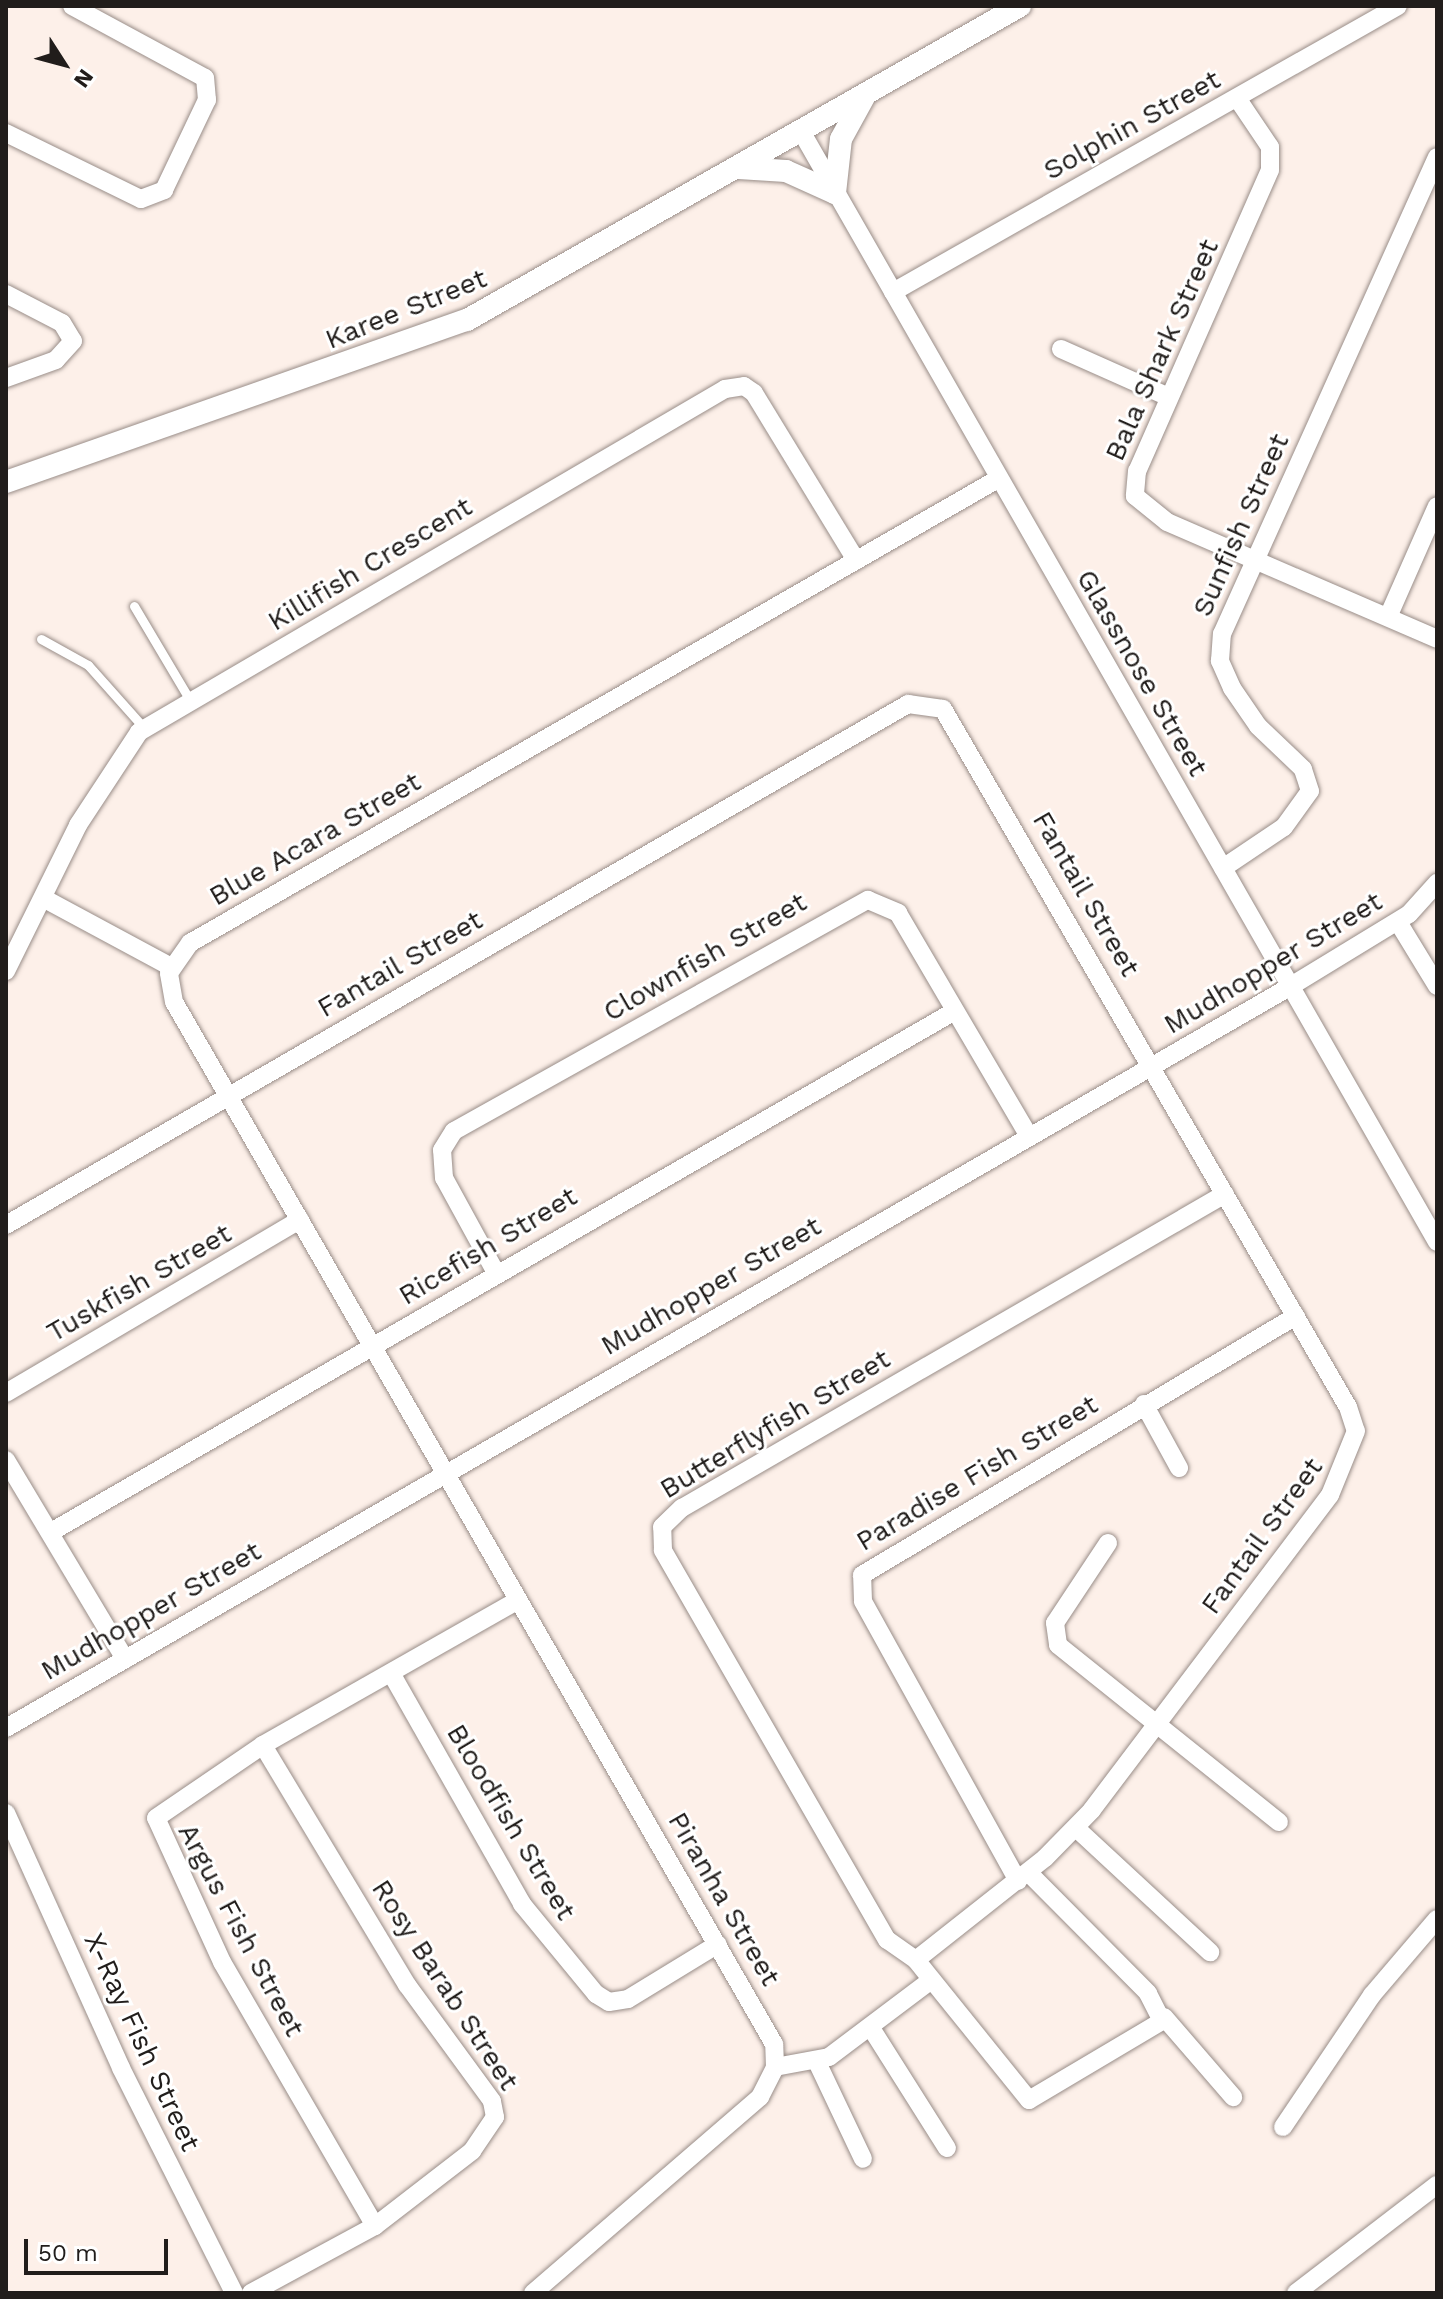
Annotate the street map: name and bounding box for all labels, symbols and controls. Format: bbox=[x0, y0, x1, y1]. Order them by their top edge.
north arrow bbox=[24, 24, 104, 104]
street label: Solphin Street bbox=[1038, 63, 1226, 187]
text: N bbox=[69, 64, 99, 92]
street label: Bala Shark Street bbox=[1098, 233, 1226, 467]
street label: Karee Street bbox=[320, 261, 492, 357]
street label: Sunfish Street bbox=[1186, 428, 1296, 622]
street label: Killifish Crescent bbox=[262, 490, 478, 638]
street label: Glassnose Street bbox=[1069, 564, 1215, 782]
street label: Blue Acara Street bbox=[203, 764, 427, 914]
street label: Fantail Street bbox=[1025, 805, 1147, 983]
street label: Mudhopper Street bbox=[1158, 884, 1388, 1042]
street label: Clownfish Street bbox=[597, 885, 813, 1029]
street label: Fantail Street bbox=[311, 903, 489, 1025]
street label: Ricefish Street bbox=[393, 1180, 583, 1312]
street label: Mudhopper Street bbox=[595, 1209, 827, 1363]
street label: Tuskfish Street bbox=[41, 1217, 237, 1349]
street label: Butterflyfish Street bbox=[654, 1342, 896, 1506]
street label: Paradise Fish Street bbox=[850, 1388, 1104, 1558]
street label: Fantail Street bbox=[1194, 1451, 1330, 1621]
street label: Mudhopper Street bbox=[35, 1534, 267, 1688]
street label: Bloodfish Street bbox=[439, 1718, 583, 1926]
street label: Piranha Street bbox=[661, 1806, 787, 1992]
street label: Argus Fish Street bbox=[171, 1818, 311, 2042]
street label: Rosy Barab Street bbox=[364, 1873, 526, 2097]
street label: X-Ray Fish Street bbox=[77, 1927, 207, 2157]
scale bar bbox=[28, 2223, 172, 2273]
text: 50 m bbox=[38, 2239, 98, 2267]

